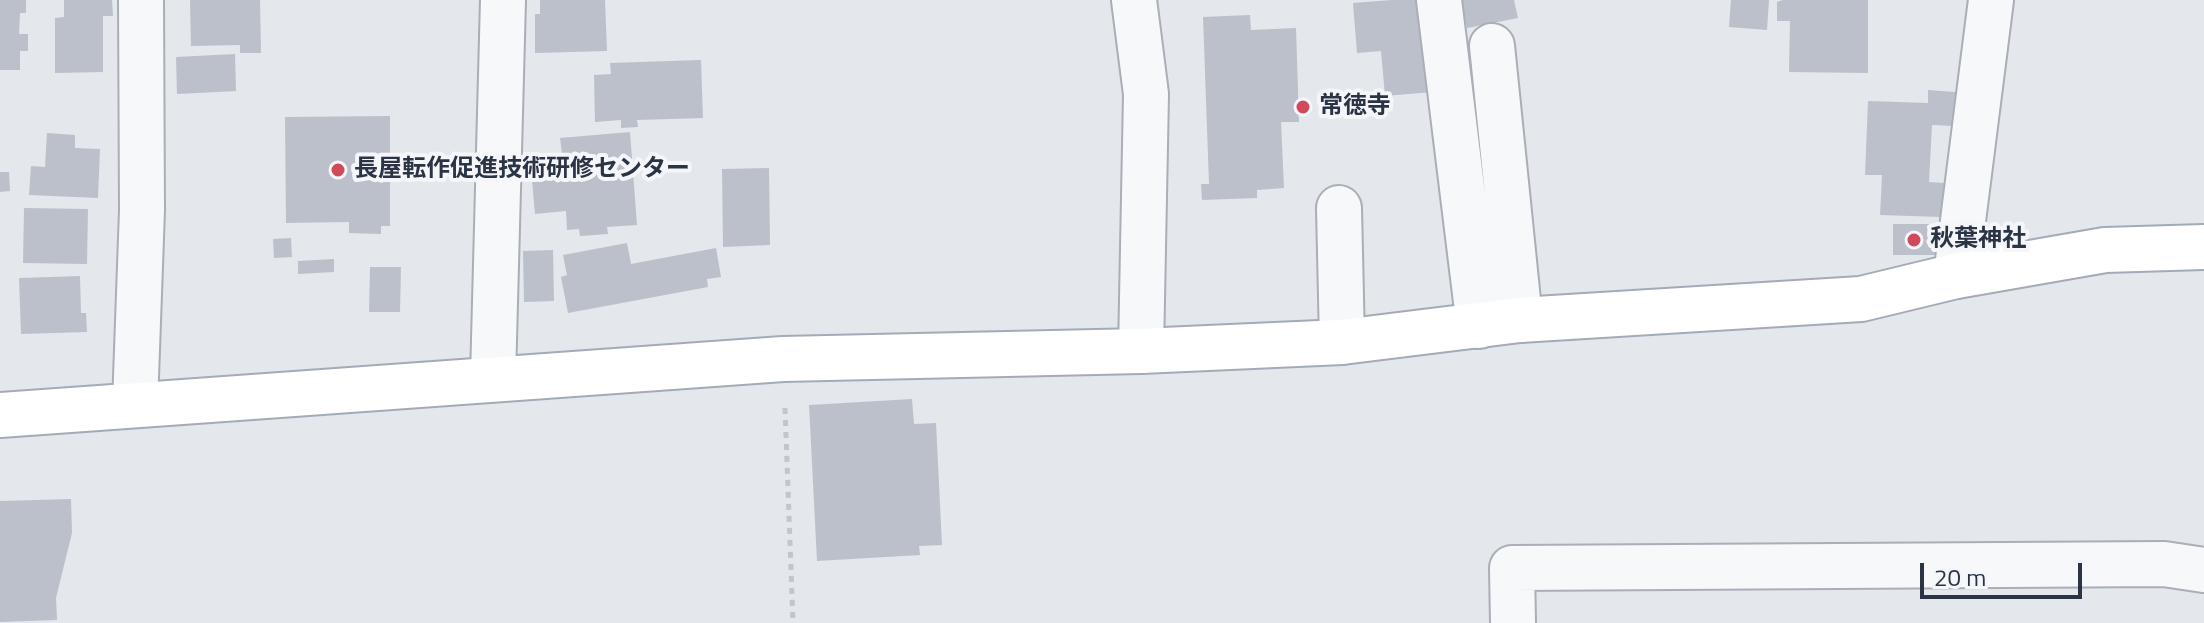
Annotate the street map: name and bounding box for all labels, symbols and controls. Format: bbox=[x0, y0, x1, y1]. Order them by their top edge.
place label: 常徳寺 bbox=[1319, 93, 1391, 121]
marker: 常徳寺 bbox=[1294, 98, 1312, 116]
place label: 長屋転作促進技術研修センター bbox=[354, 156, 690, 184]
marker: 長屋転作促進技術研修センター bbox=[329, 161, 347, 179]
place label: 秋葉神社 bbox=[1930, 226, 2026, 254]
marker: 秋葉神社 bbox=[1905, 231, 1923, 249]
scale bar bbox=[1924, 547, 2086, 597]
text: 20 m bbox=[1934, 559, 1986, 595]

